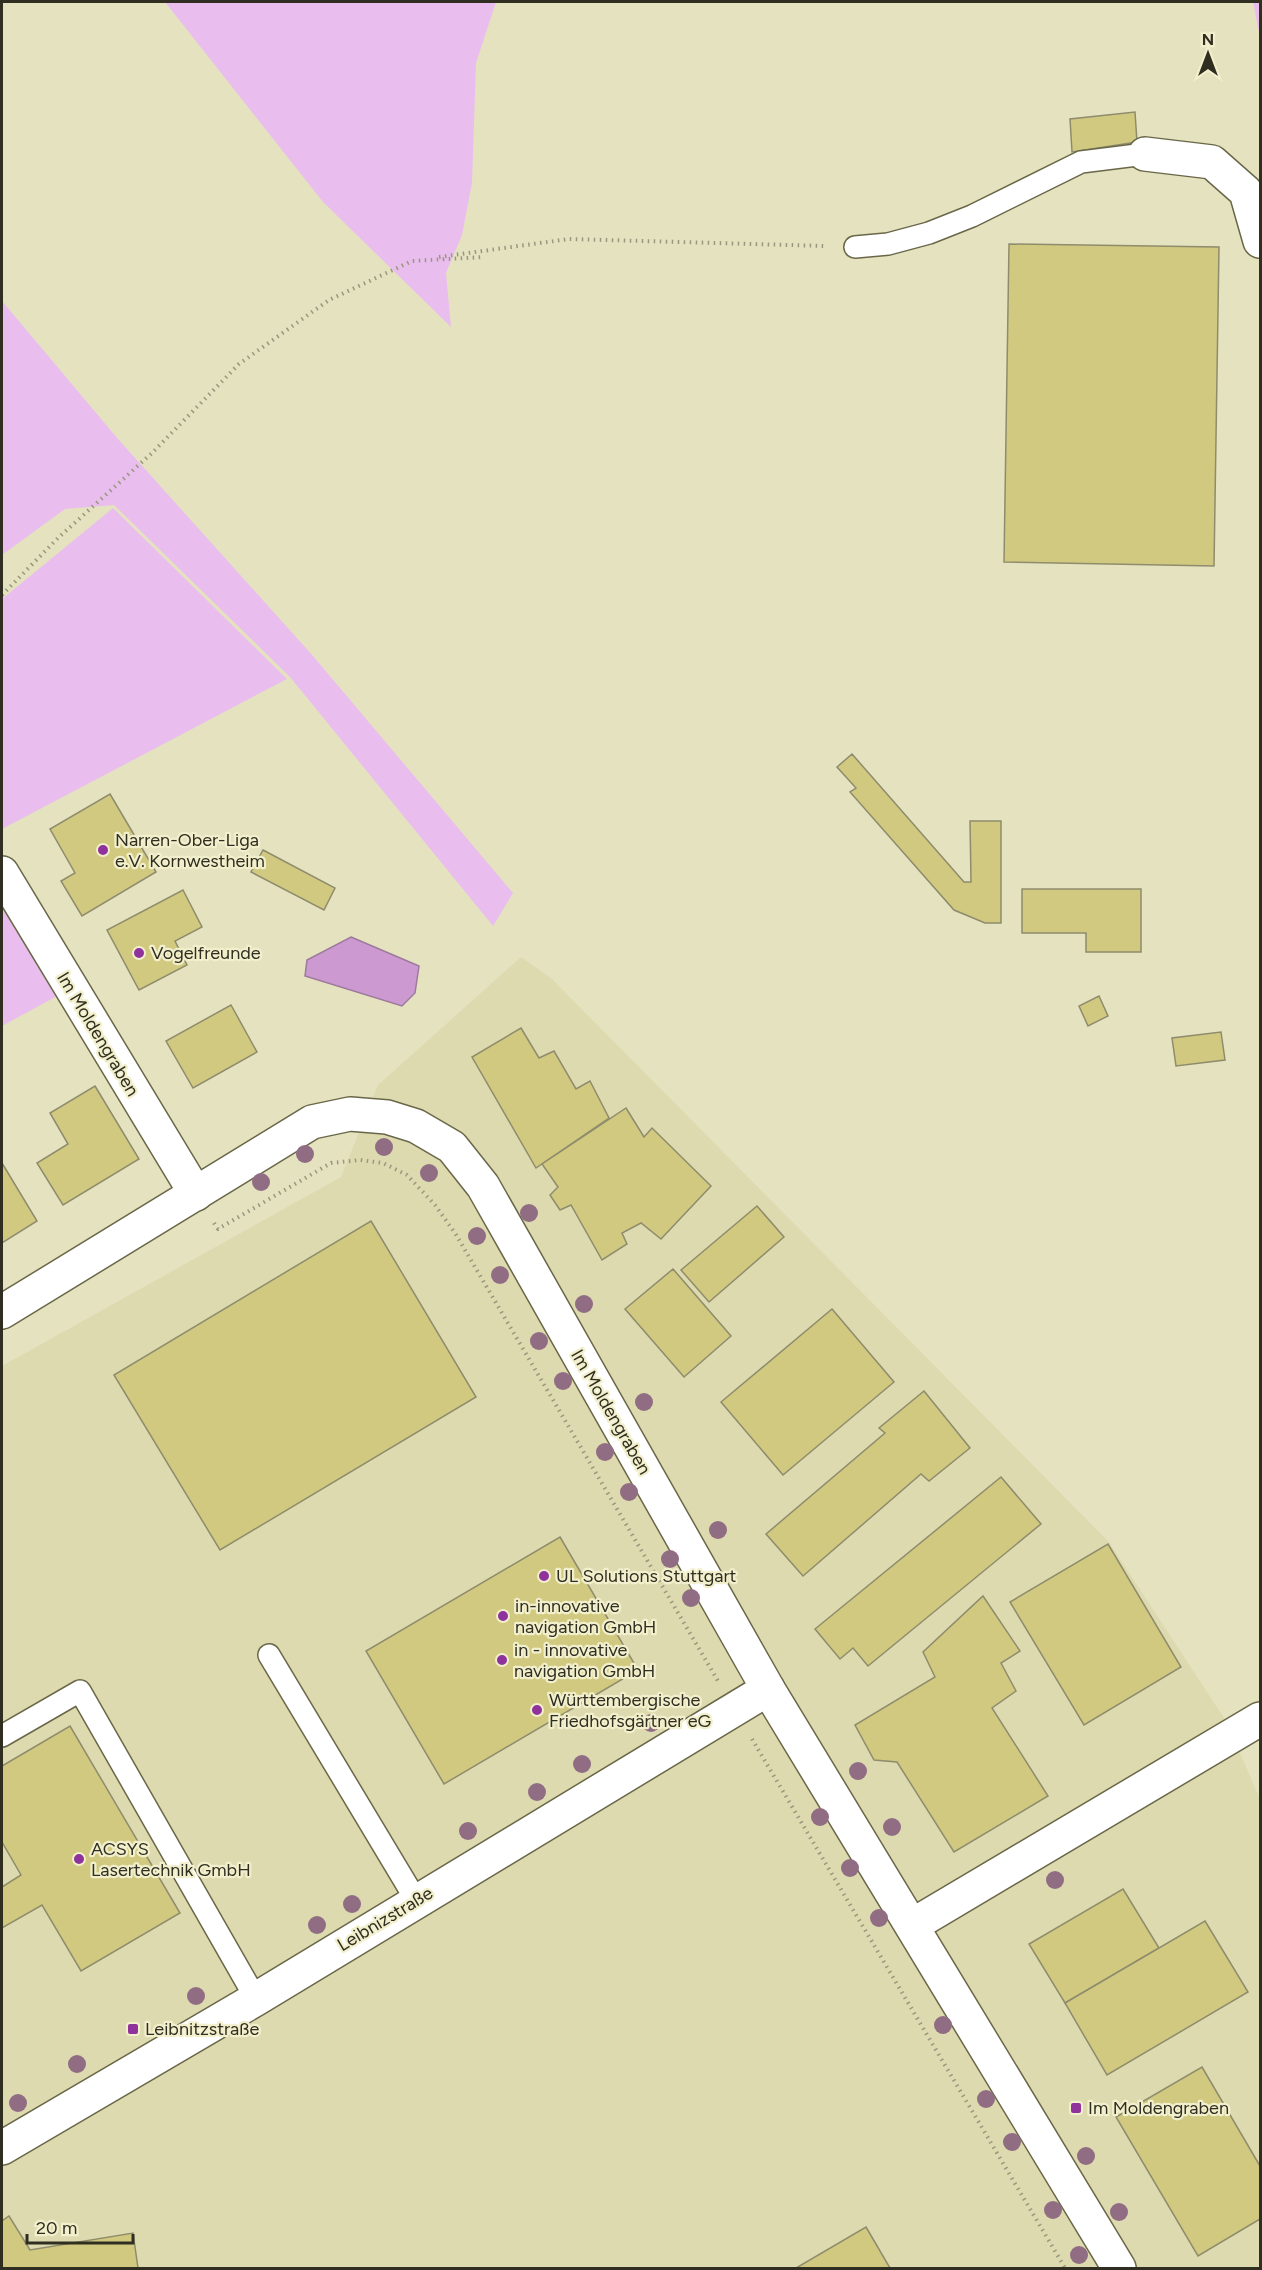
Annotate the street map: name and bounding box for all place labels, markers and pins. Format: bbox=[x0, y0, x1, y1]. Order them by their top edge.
place label: Narren-Ober-Liga e.V. Kornwestheim bbox=[115, 829, 265, 872]
marker: Narren-Ober-Liga e.V. Kornwestheim bbox=[96, 843, 110, 857]
place label: Vogelfreunde bbox=[151, 942, 261, 964]
marker: Vogelfreunde bbox=[132, 946, 146, 960]
place label: UL Solutions Stuttgart bbox=[556, 1565, 737, 1587]
marker: UL Solutions Stuttgart bbox=[537, 1569, 551, 1583]
place label: in-innovative navigation GmbH bbox=[515, 1595, 656, 1638]
marker: in-innovative navigation GmbH bbox=[496, 1609, 510, 1623]
place label: in - innovative navigation GmbH bbox=[514, 1639, 655, 1682]
marker: in - innovative navigation GmbH bbox=[495, 1653, 509, 1667]
place label: Württembergische Friedhofsgärtner eG bbox=[549, 1689, 712, 1732]
marker: Württembergische Friedhofsgärtner eG bbox=[530, 1703, 544, 1717]
place label: ACSYS Lasertechnik GmbH bbox=[91, 1838, 251, 1881]
marker: ACSYS Lasertechnik GmbH bbox=[72, 1852, 86, 1866]
place label: Leibnitzstraße bbox=[145, 2018, 259, 2040]
marker: Leibnitzstraße bbox=[126, 2022, 140, 2036]
place label: Im Moldengraben bbox=[1088, 2097, 1229, 2119]
marker: Im Moldengraben bbox=[1069, 2101, 1083, 2115]

